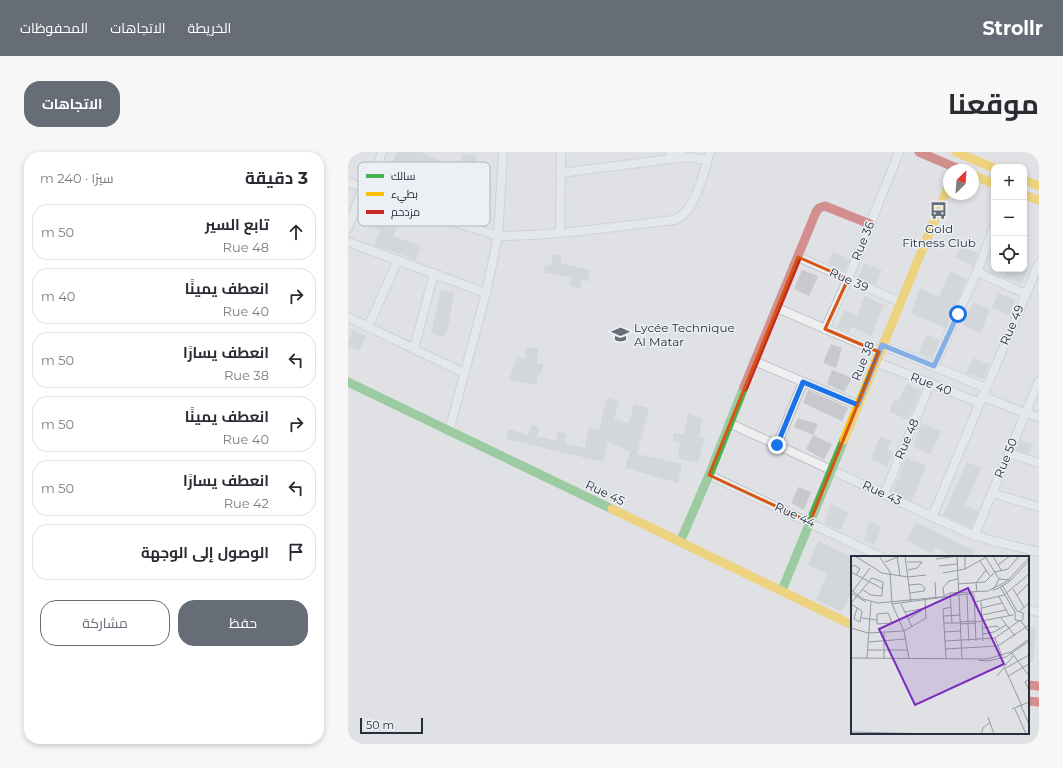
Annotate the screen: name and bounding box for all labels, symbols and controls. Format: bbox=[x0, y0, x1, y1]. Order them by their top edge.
text: Strollr bbox=[983, 17, 1043, 40]
text: المحفوظات bbox=[20, 19, 88, 37]
text: الاتجاهات bbox=[110, 19, 166, 37]
text: الخريطة bbox=[188, 19, 231, 37]
button: الاتجاهات bbox=[24, 81, 120, 127]
text: موقعنا bbox=[948, 87, 1039, 121]
legend bbox=[358, 162, 490, 226]
north arrow bbox=[943, 164, 979, 200]
map controls bbox=[991, 164, 1027, 272]
button: + bbox=[991, 164, 1027, 200]
text: 3 دقيقة bbox=[245, 168, 308, 188]
text: سالك bbox=[391, 169, 415, 183]
text: سيرًا · 240 m bbox=[40, 170, 114, 186]
text: بطيء bbox=[391, 187, 418, 203]
bus stop icon: Gold Fitness Club bbox=[929, 200, 949, 220]
button: − bbox=[991, 200, 1027, 236]
text: مزدحم bbox=[391, 205, 420, 220]
text: تابع السير bbox=[205, 215, 269, 234]
street label: Rue 36 bbox=[848, 219, 877, 263]
icon: ahead bbox=[285, 221, 307, 243]
place label: Gold Fitness Club bbox=[902, 221, 976, 250]
text: 50 m bbox=[41, 224, 74, 240]
button: locate bbox=[991, 236, 1027, 272]
text: Rue 48 bbox=[223, 239, 269, 255]
street label: Rue 39 bbox=[827, 264, 871, 295]
text: انعطف يمينًا bbox=[185, 279, 269, 298]
icon: right bbox=[285, 285, 307, 307]
text: 40 m bbox=[41, 288, 75, 304]
street label: Rue 49 bbox=[996, 302, 1027, 347]
text: Rue 40 bbox=[222, 303, 269, 319]
route start bbox=[949, 305, 967, 323]
place label: Lycée Technique Al Matar bbox=[634, 320, 735, 349]
school or university icon: Lycée Technique Al Matar bbox=[611, 325, 631, 345]
street label: Rue 38 bbox=[848, 338, 877, 383]
text: انعطف يسارًا bbox=[183, 343, 269, 362]
icon: left bbox=[285, 349, 307, 371]
text: 50 m bbox=[41, 352, 74, 368]
text: Rue 38 bbox=[224, 367, 269, 383]
street label: Rue 40 bbox=[908, 369, 954, 398]
text: انعطف يمينًا bbox=[185, 407, 269, 426]
icon: right bbox=[285, 413, 307, 435]
text: 50 m bbox=[41, 416, 74, 432]
street label: Rue 48 bbox=[891, 416, 922, 461]
text: Rue 40 bbox=[222, 431, 269, 447]
route end bbox=[768, 436, 786, 454]
street label: Rue 50 bbox=[991, 436, 1020, 480]
text: انعطف يسارًا bbox=[183, 471, 269, 490]
icon: left bbox=[285, 477, 307, 499]
street label: Rue 45 bbox=[583, 477, 627, 509]
street label: Rue 43 bbox=[860, 477, 904, 508]
text: 50 m bbox=[41, 480, 74, 496]
text: Rue 42 bbox=[224, 495, 269, 511]
street label: Rue 44 bbox=[773, 499, 818, 530]
icon: arrive bbox=[285, 541, 307, 563]
text: الوصول إلى الوجهة bbox=[141, 543, 269, 562]
inset map bbox=[851, 556, 1029, 734]
button: مشاركة bbox=[40, 600, 170, 646]
button: حفظ bbox=[178, 600, 308, 646]
scale bar bbox=[360, 716, 423, 735]
text: 50 m bbox=[366, 718, 394, 732]

